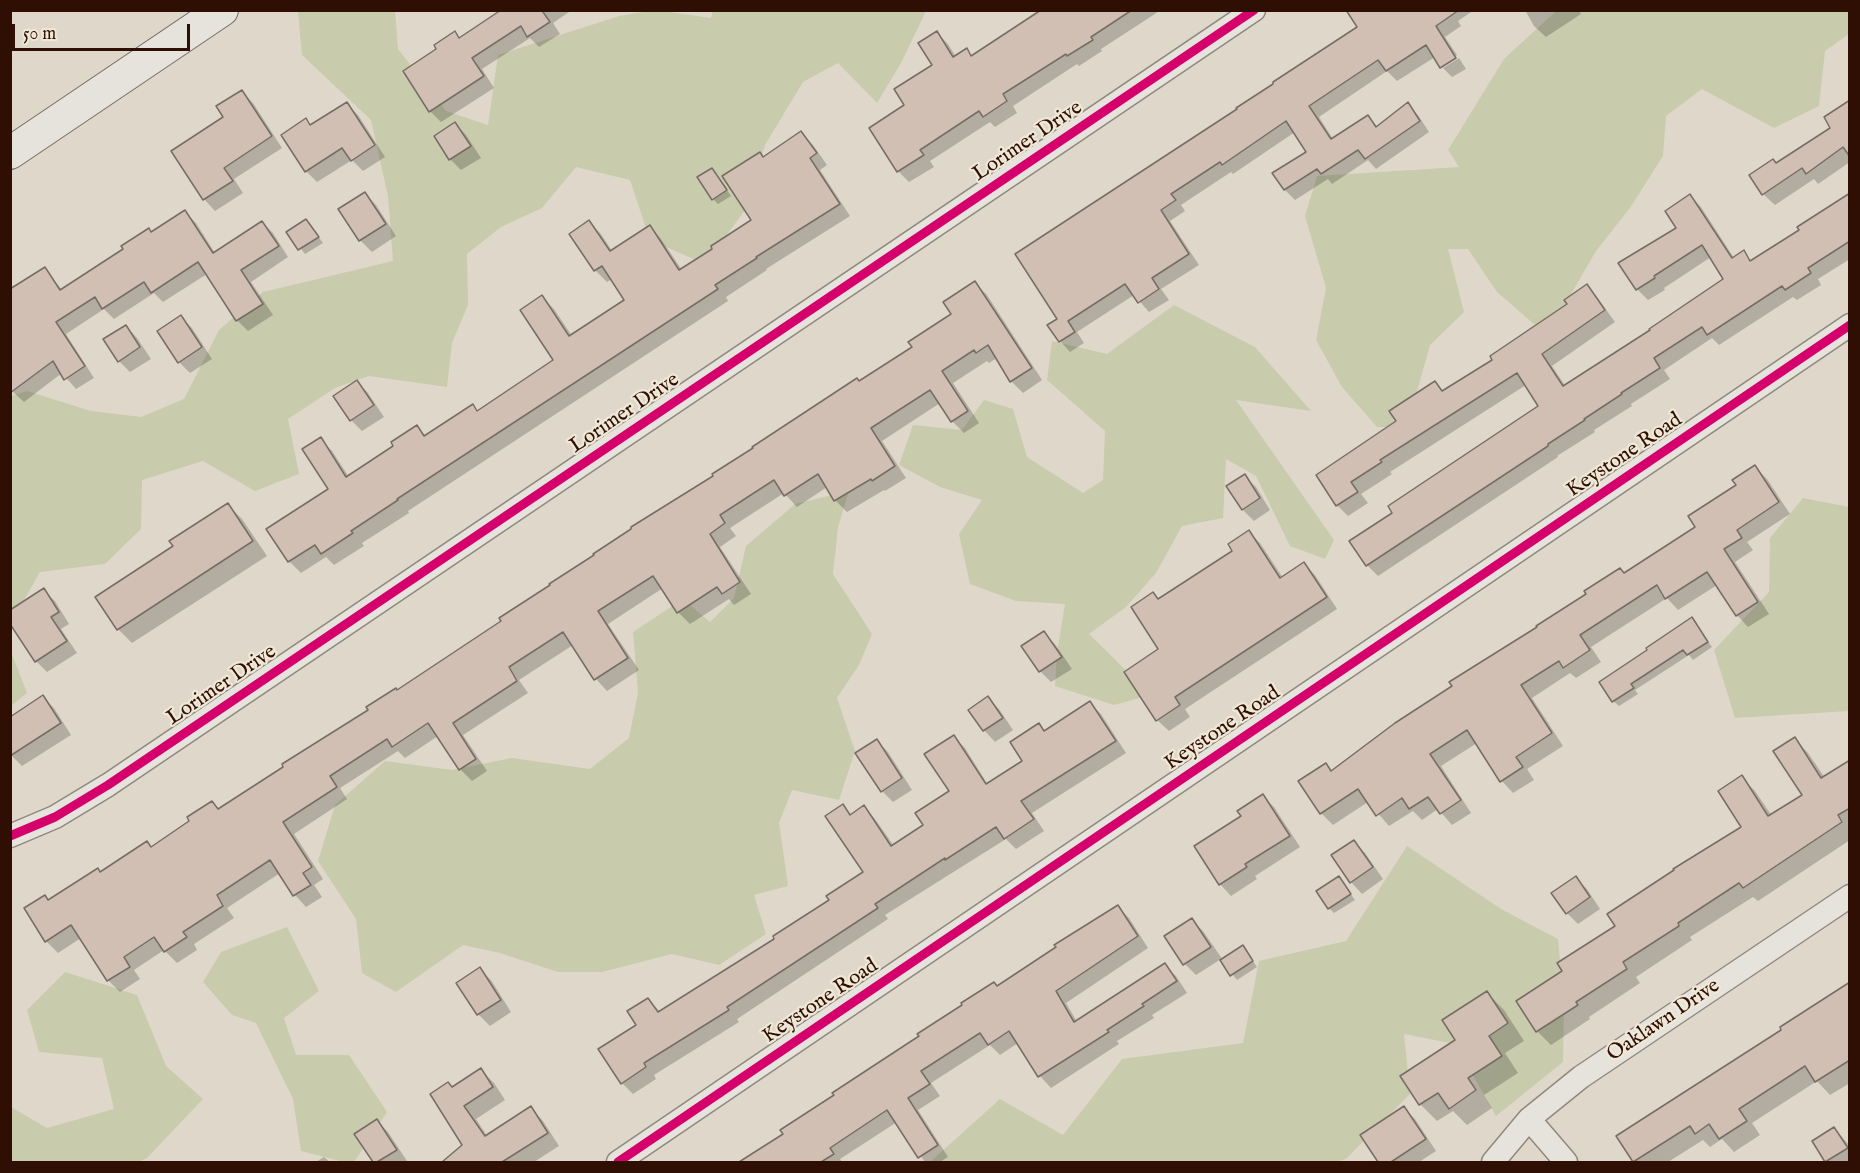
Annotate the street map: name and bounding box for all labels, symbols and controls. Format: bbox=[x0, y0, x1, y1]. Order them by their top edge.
scale bar bbox=[15, 12, 194, 50]
text: 50 m bbox=[23, 23, 56, 46]
street label: Lorimer Drive bbox=[968, 96, 1088, 188]
street label: Lorimer Drive bbox=[565, 368, 685, 460]
street label: Keystone Road bbox=[1562, 408, 1688, 504]
street label: Lorimer Drive bbox=[162, 640, 282, 732]
street label: Keystone Road bbox=[1160, 681, 1286, 777]
street label: Keystone Road bbox=[758, 954, 884, 1050]
street label: Oaklawn Drive bbox=[1603, 974, 1725, 1068]

